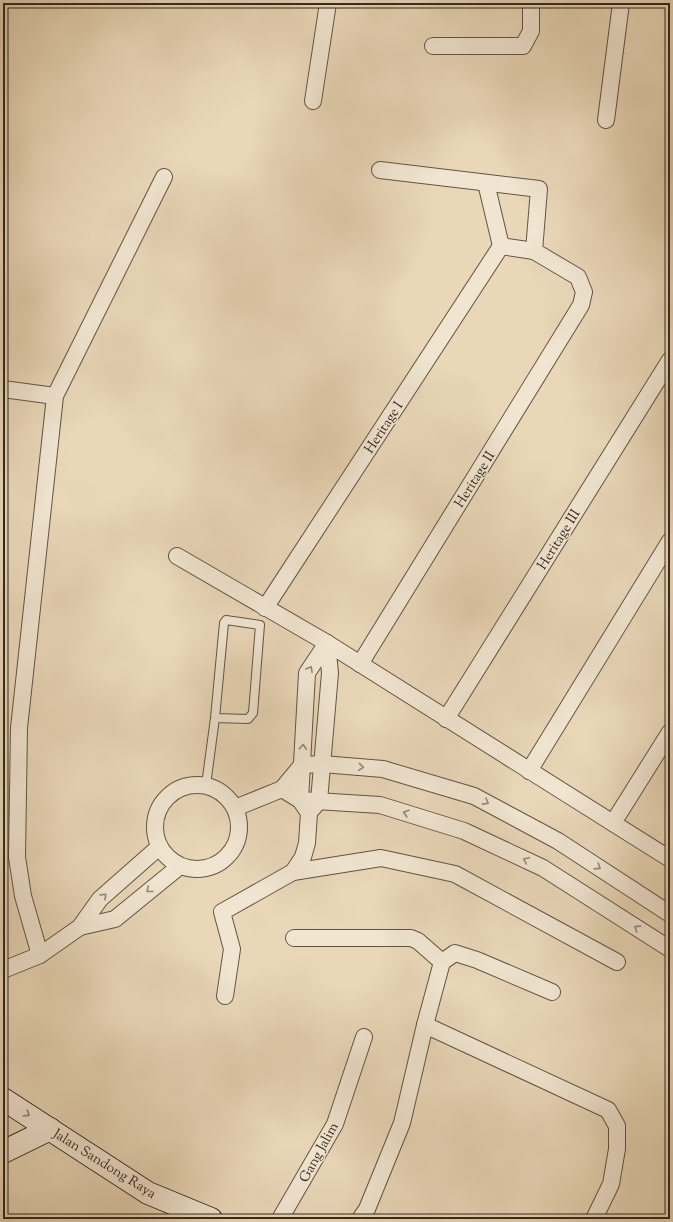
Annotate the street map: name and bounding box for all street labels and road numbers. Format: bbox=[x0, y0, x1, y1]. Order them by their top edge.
street label: Heritage I bbox=[360, 398, 409, 458]
street label: Heritage II bbox=[450, 448, 501, 512]
street label: Heritage III bbox=[533, 506, 586, 574]
street label: Gang Jalim bbox=[295, 1119, 345, 1187]
street label: Jalan Sandong Raya bbox=[48, 1124, 160, 1205]

